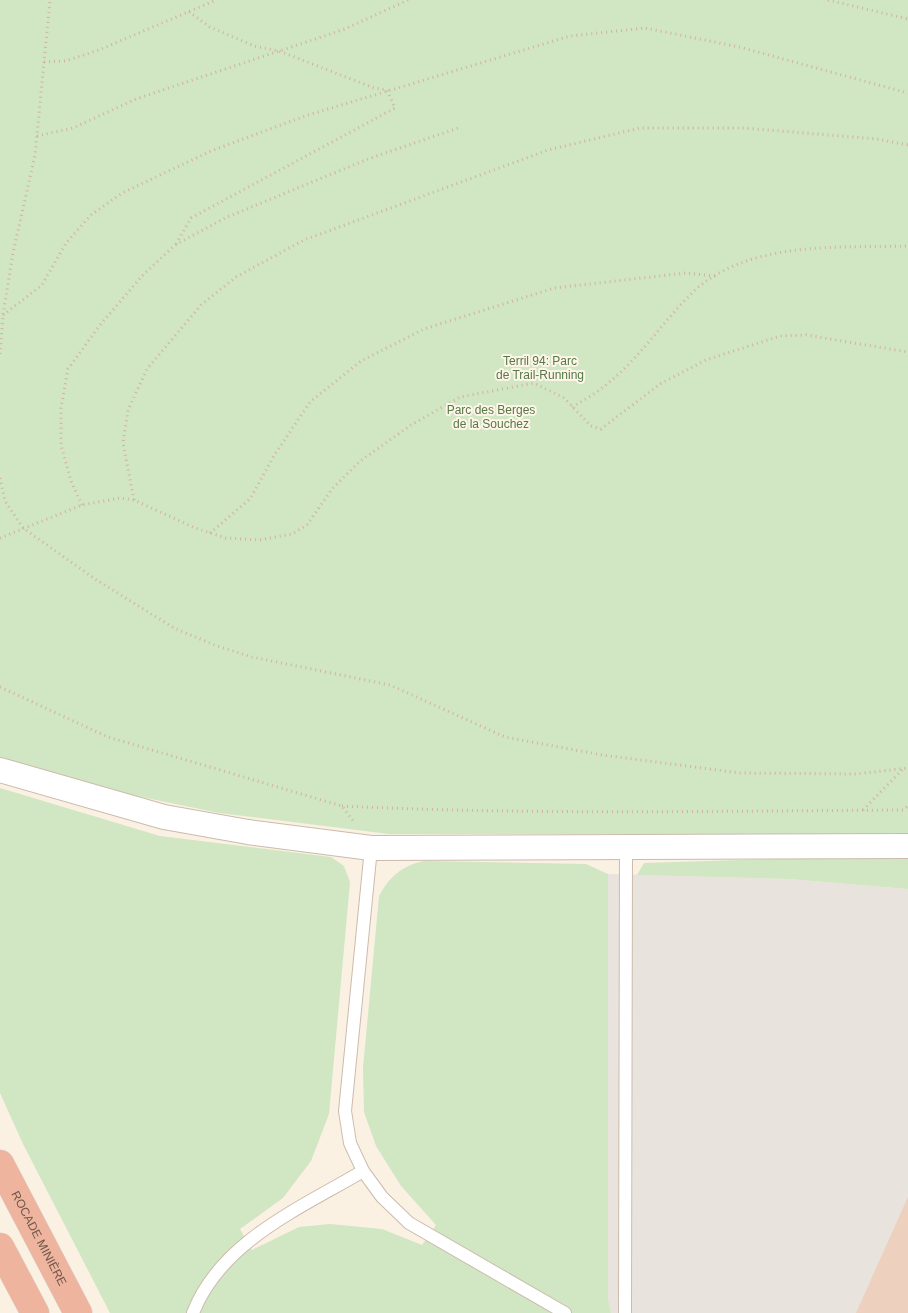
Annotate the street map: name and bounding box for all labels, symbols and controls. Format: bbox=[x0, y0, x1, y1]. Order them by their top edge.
park label: Terril 94: Parc de Trail-Running bbox=[496, 354, 584, 382]
park label: Parc des Berges de la Souchez bbox=[447, 403, 535, 431]
street label: ROCADE MINIÈRE bbox=[8, 1189, 69, 1288]

